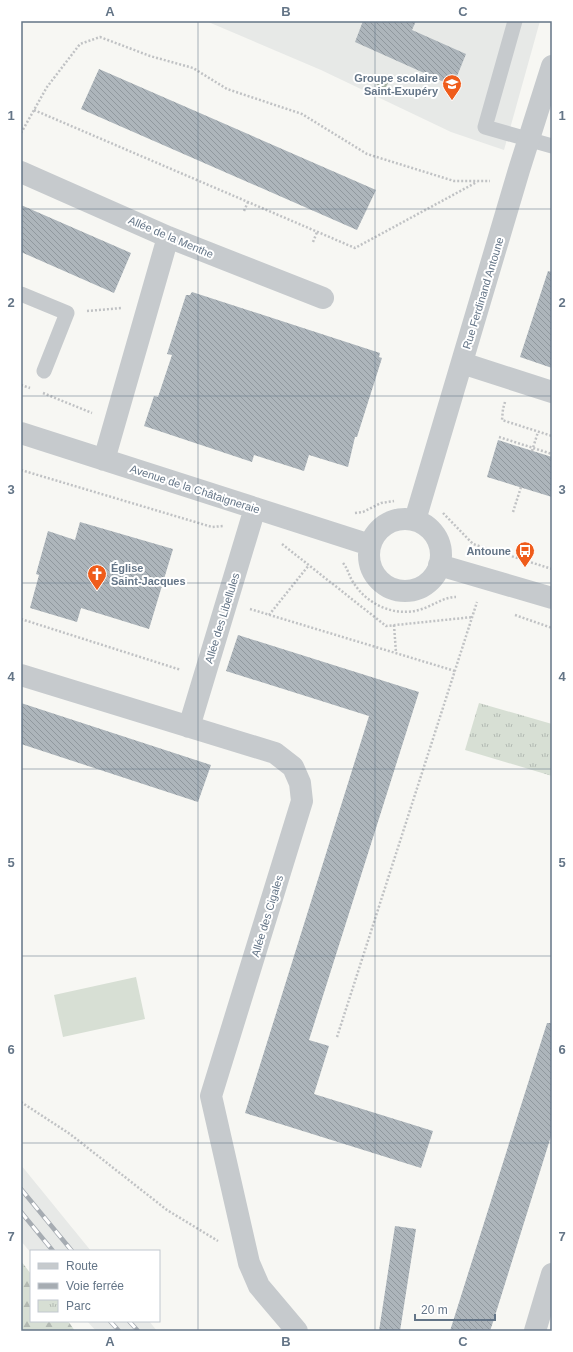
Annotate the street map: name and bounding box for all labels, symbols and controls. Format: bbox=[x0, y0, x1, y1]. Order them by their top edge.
text: A bbox=[105, 4, 115, 19]
text: B bbox=[281, 4, 291, 19]
text: C bbox=[458, 4, 468, 19]
place label: Groupe scolaire Saint-Exupéry bbox=[354, 72, 439, 97]
school or university icon: Groupe scolaire Saint-Exupéry bbox=[441, 73, 463, 101]
text: 1 bbox=[7, 108, 15, 123]
text: 1 bbox=[558, 108, 566, 123]
street label: Allée de la Menthe bbox=[127, 214, 215, 260]
street label: Rue Ferdinand Antoune bbox=[460, 236, 506, 350]
text: 2 bbox=[7, 295, 15, 310]
text: 2 bbox=[558, 295, 566, 310]
street label: Avenue de la Châtaigneraie bbox=[129, 462, 261, 516]
text: 3 bbox=[7, 482, 15, 497]
text: 3 bbox=[558, 482, 566, 497]
bus stop icon: Antoune bbox=[514, 540, 536, 568]
place label: Antoune bbox=[466, 545, 511, 557]
place label: Église Saint-Jacques bbox=[111, 562, 186, 587]
church icon: Église Saint-Jacques bbox=[86, 563, 108, 591]
street label: Allée des Libellules bbox=[202, 571, 242, 665]
text: 4 bbox=[7, 669, 15, 684]
text: 4 bbox=[558, 669, 566, 684]
text: 5 bbox=[7, 855, 15, 870]
text: 5 bbox=[558, 855, 566, 870]
street label: Allée des Cigales bbox=[249, 873, 285, 958]
text: 6 bbox=[7, 1042, 15, 1057]
text: 6 bbox=[558, 1042, 566, 1057]
text: 7 bbox=[7, 1229, 15, 1244]
text: 7 bbox=[558, 1229, 566, 1244]
legend bbox=[30, 1250, 160, 1322]
text: Route bbox=[66, 1259, 98, 1273]
text: Voie ferrée bbox=[66, 1279, 124, 1293]
scale bar bbox=[415, 1296, 495, 1322]
text: Parc bbox=[66, 1299, 91, 1313]
text: 20 m bbox=[421, 1303, 448, 1317]
text: A bbox=[105, 1334, 115, 1349]
text: B bbox=[281, 1334, 291, 1349]
text: C bbox=[458, 1334, 468, 1349]

